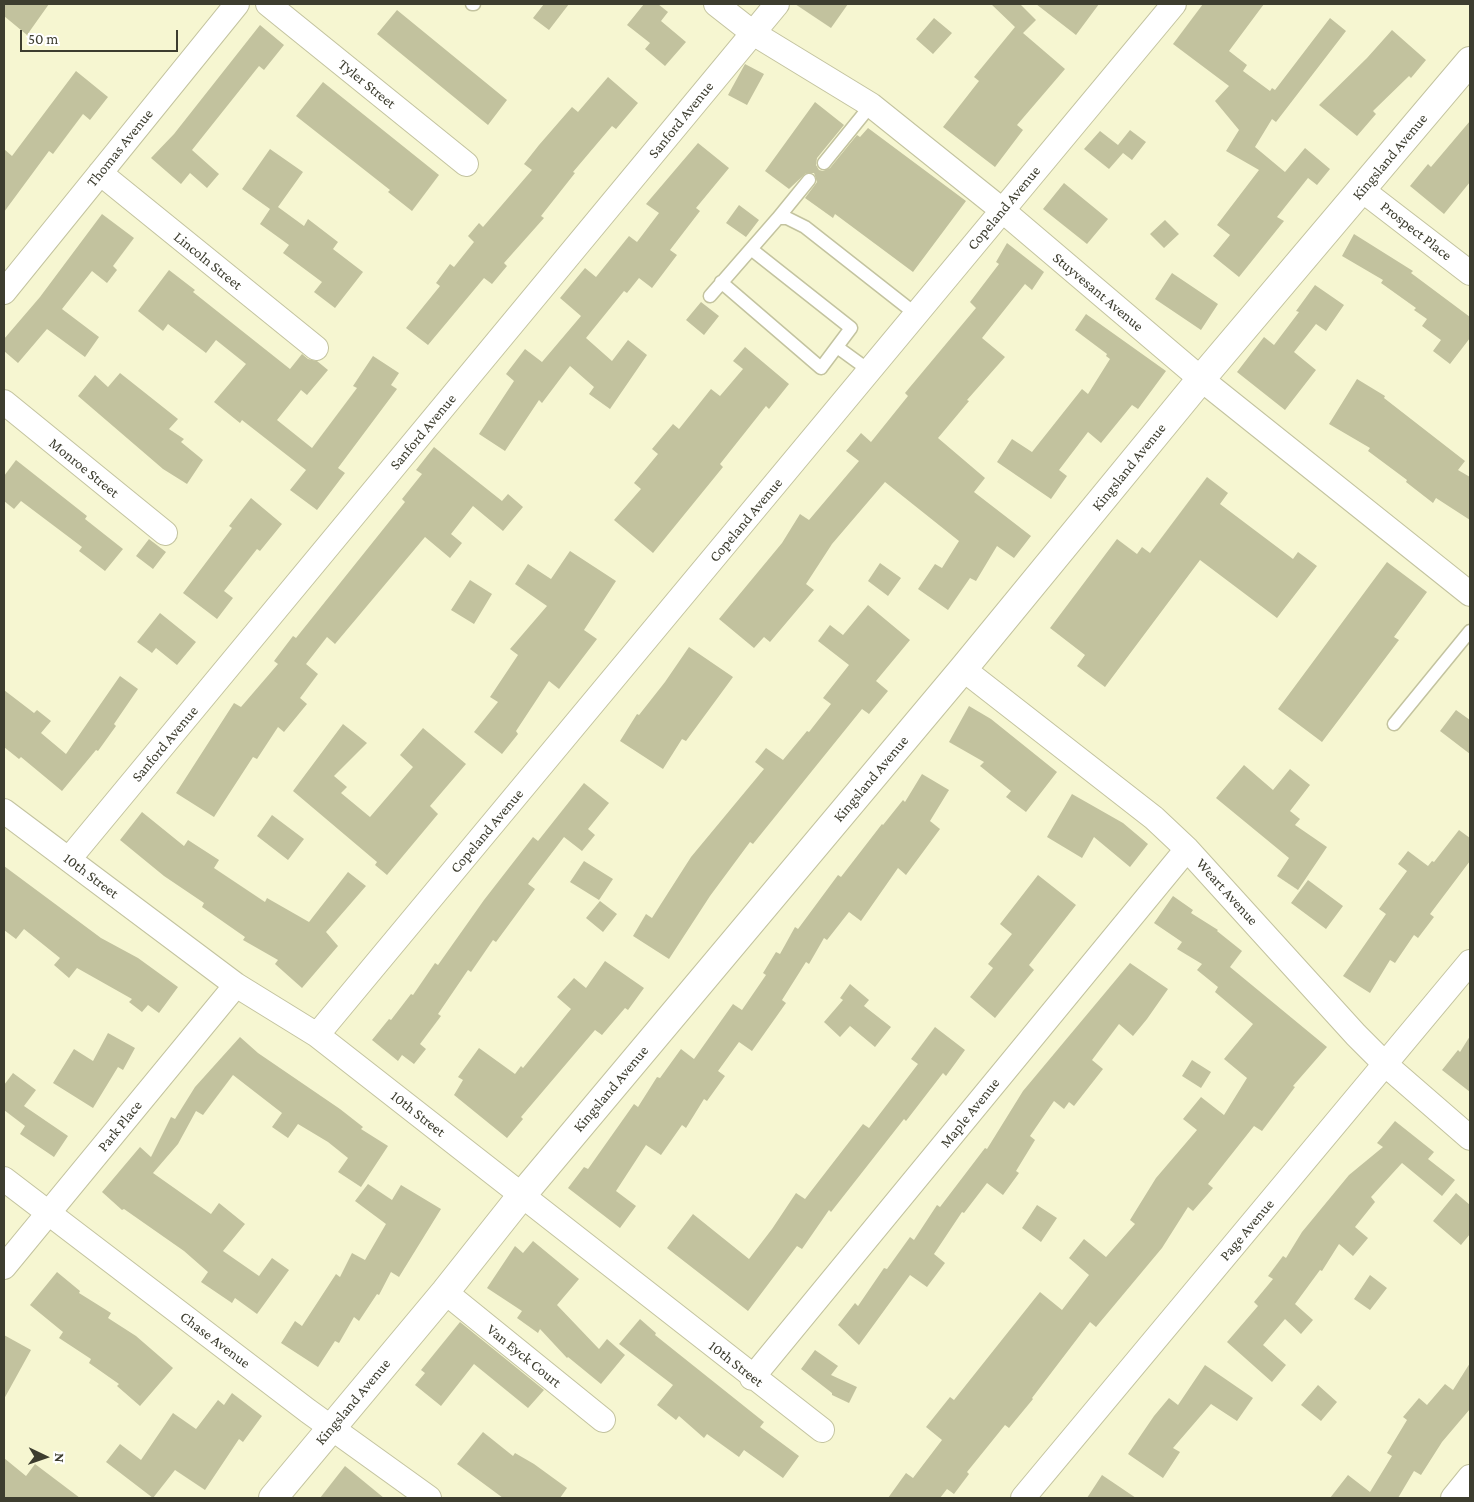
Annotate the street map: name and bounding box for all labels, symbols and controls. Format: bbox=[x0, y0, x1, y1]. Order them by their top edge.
scale bar bbox=[22, 20, 180, 52]
text: 50 m bbox=[28, 31, 58, 47]
street label: Tyler Street bbox=[335, 55, 399, 113]
street label: Sanford Avenue bbox=[645, 78, 717, 162]
street label: Thomas Avenue bbox=[83, 105, 157, 191]
street label: Kingsland Avenue bbox=[1349, 110, 1431, 204]
street label: Copeland Avenue bbox=[964, 162, 1044, 254]
street label: Prospect Place bbox=[1377, 198, 1455, 264]
street label: Lincoln Street bbox=[170, 228, 246, 294]
street label: Stuyvesant Avenue bbox=[1049, 249, 1147, 335]
street label: Sanford Avenue bbox=[386, 390, 460, 474]
street label: Kingsland Avenue bbox=[1088, 420, 1170, 514]
street label: Monroe Street bbox=[45, 434, 123, 502]
street label: Copeland Avenue bbox=[706, 474, 786, 566]
street label: Sanford Avenue bbox=[128, 702, 202, 786]
street label: Kingsland Avenue bbox=[830, 732, 912, 826]
street label: Copeland Avenue bbox=[447, 785, 527, 877]
street label: 10th Street bbox=[60, 849, 122, 903]
street label: Weart Avenue bbox=[1192, 855, 1262, 929]
street label: Kingsland Avenue bbox=[570, 1042, 652, 1136]
street label: Maple Avenue bbox=[936, 1074, 1004, 1152]
street label: 10th Street bbox=[387, 1087, 449, 1141]
street label: Park Place bbox=[94, 1097, 146, 1155]
street label: Page Avenue bbox=[1216, 1195, 1278, 1265]
street label: Chase Avenue bbox=[176, 1308, 254, 1372]
street label: Van Eyck Court bbox=[483, 1320, 565, 1392]
street label: 10th Street bbox=[705, 1337, 767, 1391]
street label: Kingsland Avenue bbox=[312, 1355, 394, 1449]
north arrow bbox=[20, 1432, 70, 1482]
text: N bbox=[52, 1453, 68, 1463]

